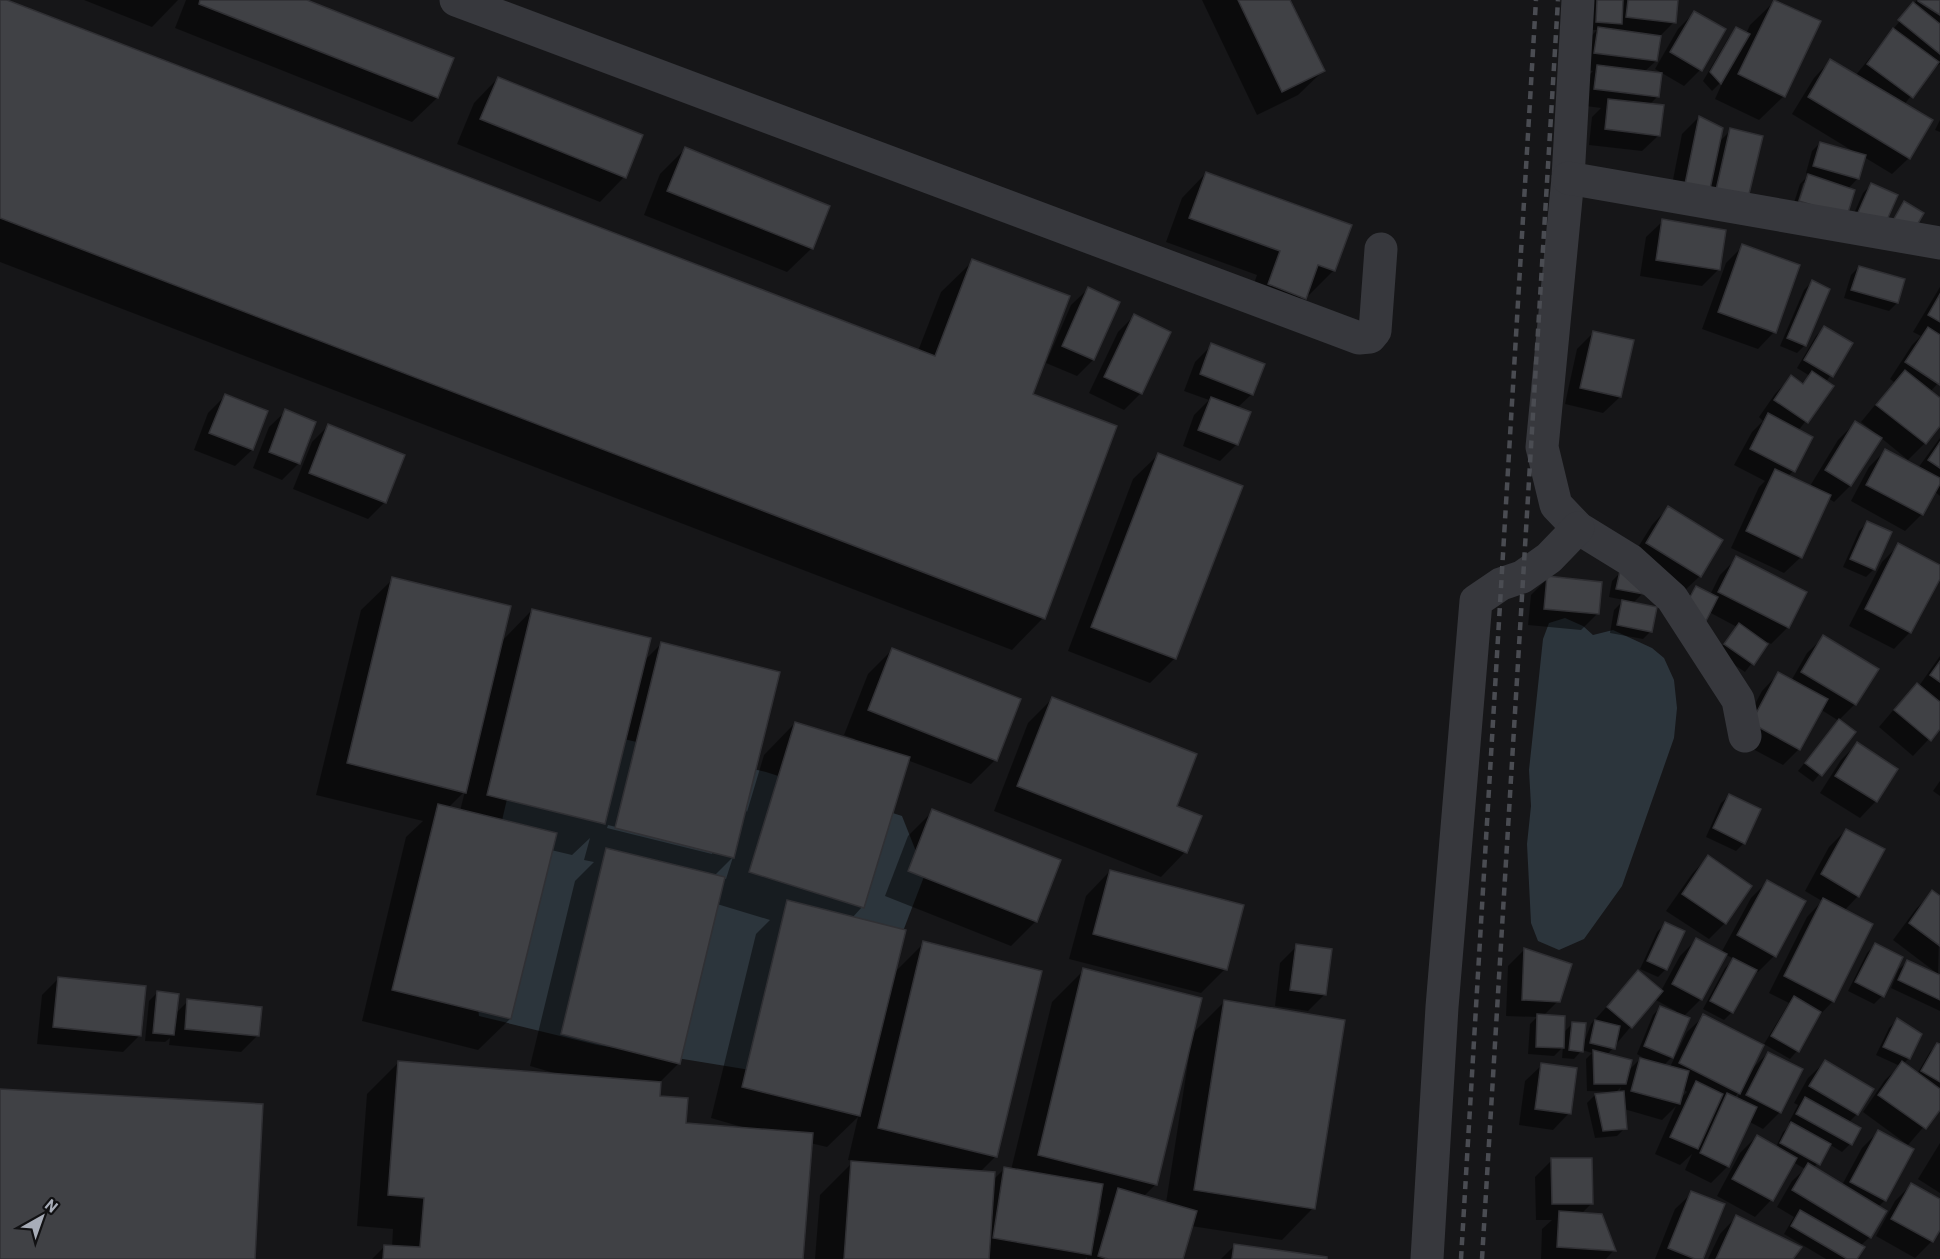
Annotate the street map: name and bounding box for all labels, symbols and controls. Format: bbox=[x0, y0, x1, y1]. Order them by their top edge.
north arrow bbox=[12, 1187, 72, 1247]
text: N bbox=[42, 1194, 62, 1216]

